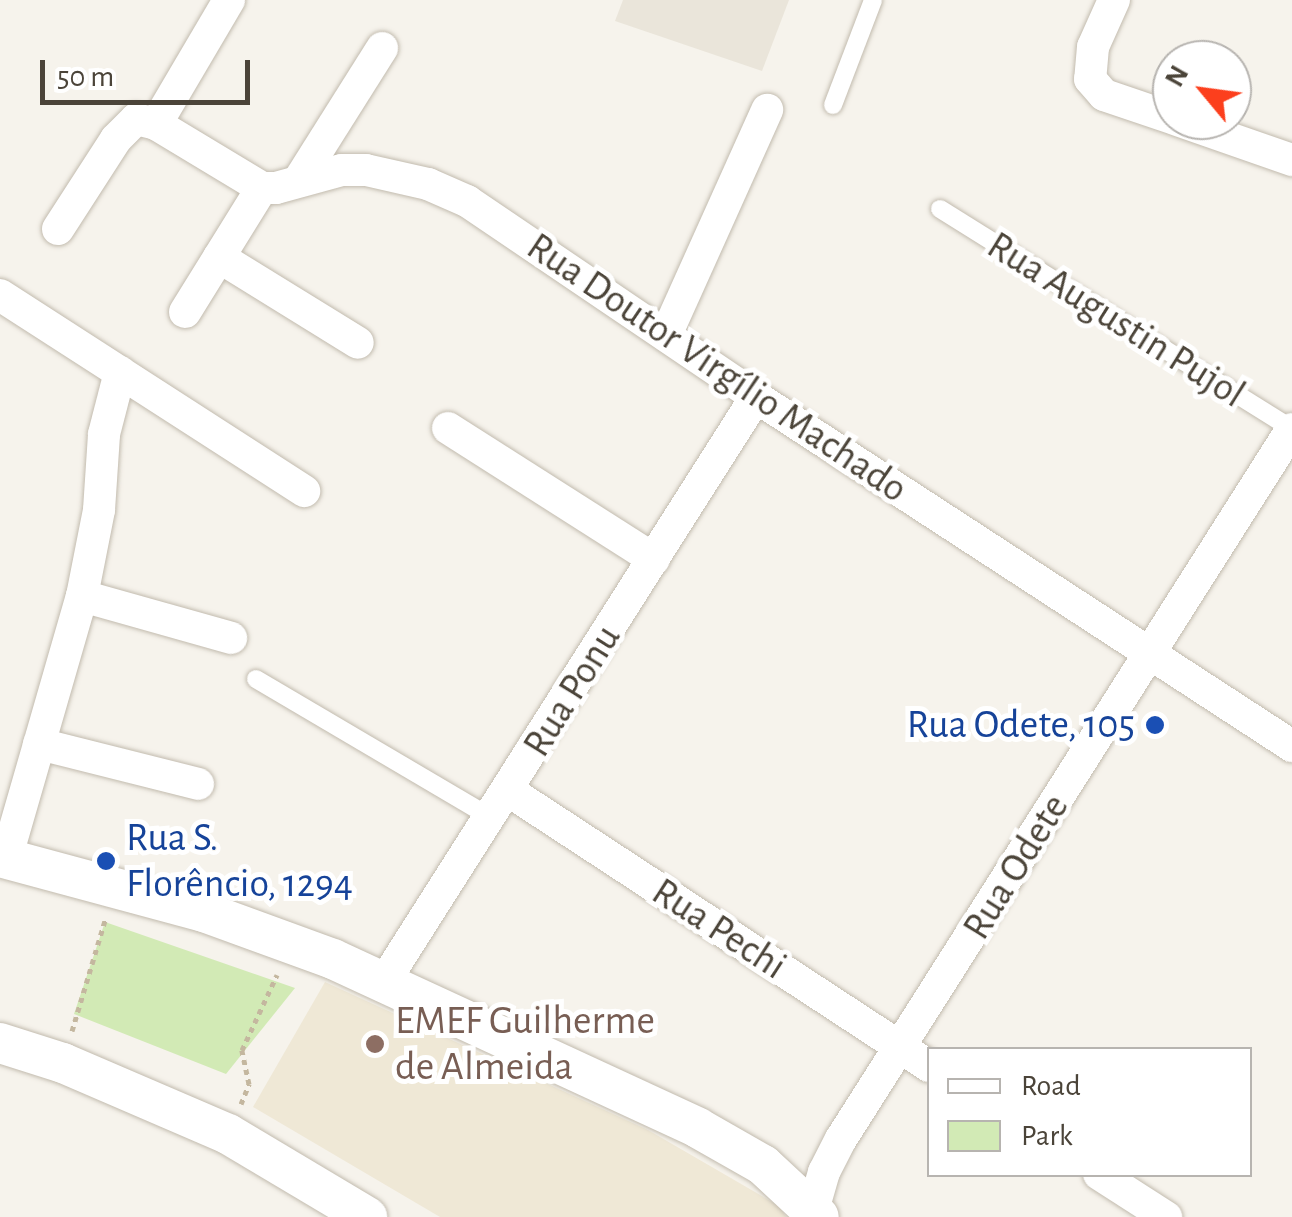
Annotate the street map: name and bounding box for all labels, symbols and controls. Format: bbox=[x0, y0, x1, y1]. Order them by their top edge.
scale bar bbox=[45, 40, 255, 102]
north arrow bbox=[1152, 40, 1252, 140]
text: N bbox=[1161, 61, 1194, 92]
text: 50 m bbox=[57, 62, 114, 92]
street label: Rua Augustin Pujol bbox=[978, 222, 1254, 418]
street label: Rua Doutor Virgílio Machado bbox=[518, 223, 916, 513]
street label: Rua Ponu bbox=[513, 616, 631, 766]
place label: Rua Odete, 105 bbox=[907, 701, 1135, 749]
marker: Rua Odete, 105 bbox=[1144, 714, 1166, 736]
street label: Rua Odete bbox=[953, 786, 1079, 948]
place label: Rua S. Florêncio, 1294 bbox=[126, 814, 353, 908]
marker: Rua S. Florêncio, 1294 bbox=[95, 850, 117, 872]
street label: Rua Pechi bbox=[643, 868, 795, 990]
place label: EMEF Guilherme de Almeida bbox=[395, 997, 655, 1091]
marker: EMEF Guilherme de Almeida bbox=[364, 1033, 386, 1055]
legend bbox=[927, 1047, 1252, 1177]
text: Road bbox=[1021, 1071, 1081, 1101]
text: Park bbox=[1021, 1121, 1073, 1151]

